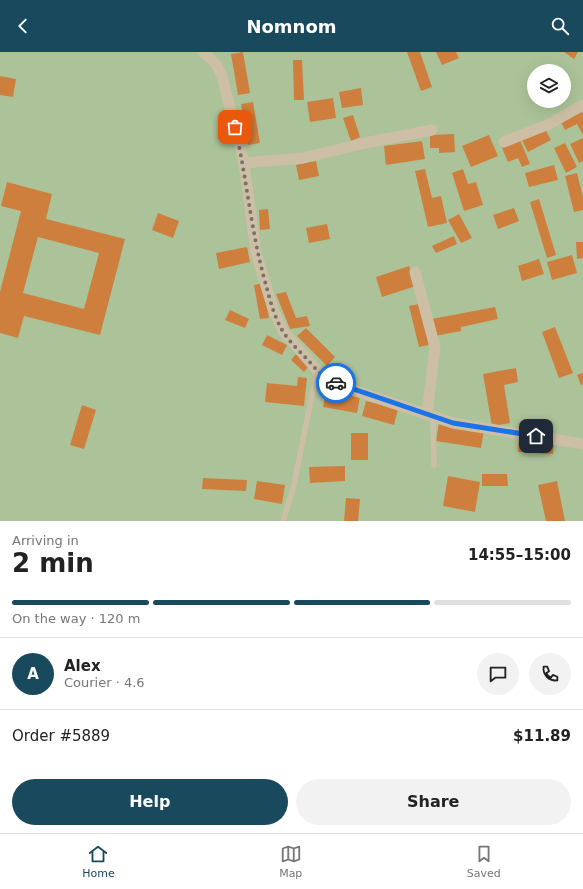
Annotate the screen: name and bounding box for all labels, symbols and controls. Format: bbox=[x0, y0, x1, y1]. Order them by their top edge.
icon: back bbox=[12, 15, 34, 37]
icon: search bbox=[549, 15, 571, 37]
text: Nomnom bbox=[246, 16, 337, 37]
map controls bbox=[527, 64, 571, 108]
button: layers bbox=[527, 64, 571, 108]
pin bbox=[218, 110, 252, 144]
icon: bag bbox=[224, 116, 246, 138]
courier bbox=[316, 363, 356, 403]
icon: car bbox=[325, 372, 347, 394]
pin bbox=[519, 419, 553, 453]
icon: home bbox=[525, 425, 547, 447]
text: Arriving in bbox=[12, 533, 79, 548]
text: 14:55–15:00 bbox=[468, 546, 571, 564]
text: 2 min bbox=[12, 548, 94, 578]
text: On the way · 120 m bbox=[12, 611, 140, 626]
button: chat bbox=[477, 653, 519, 695]
button: phone bbox=[529, 653, 571, 695]
text: Alex bbox=[64, 657, 101, 675]
text: A bbox=[27, 665, 39, 683]
text: Courier · 4.6 bbox=[64, 675, 145, 690]
text: Order #5889 bbox=[12, 727, 110, 745]
text: $11.89 bbox=[513, 727, 571, 745]
button: Help bbox=[12, 779, 288, 825]
button: Share bbox=[296, 779, 571, 825]
tab: Home bbox=[82, 843, 115, 880]
tab: Map bbox=[279, 843, 302, 880]
tab: Saved bbox=[467, 843, 501, 880]

